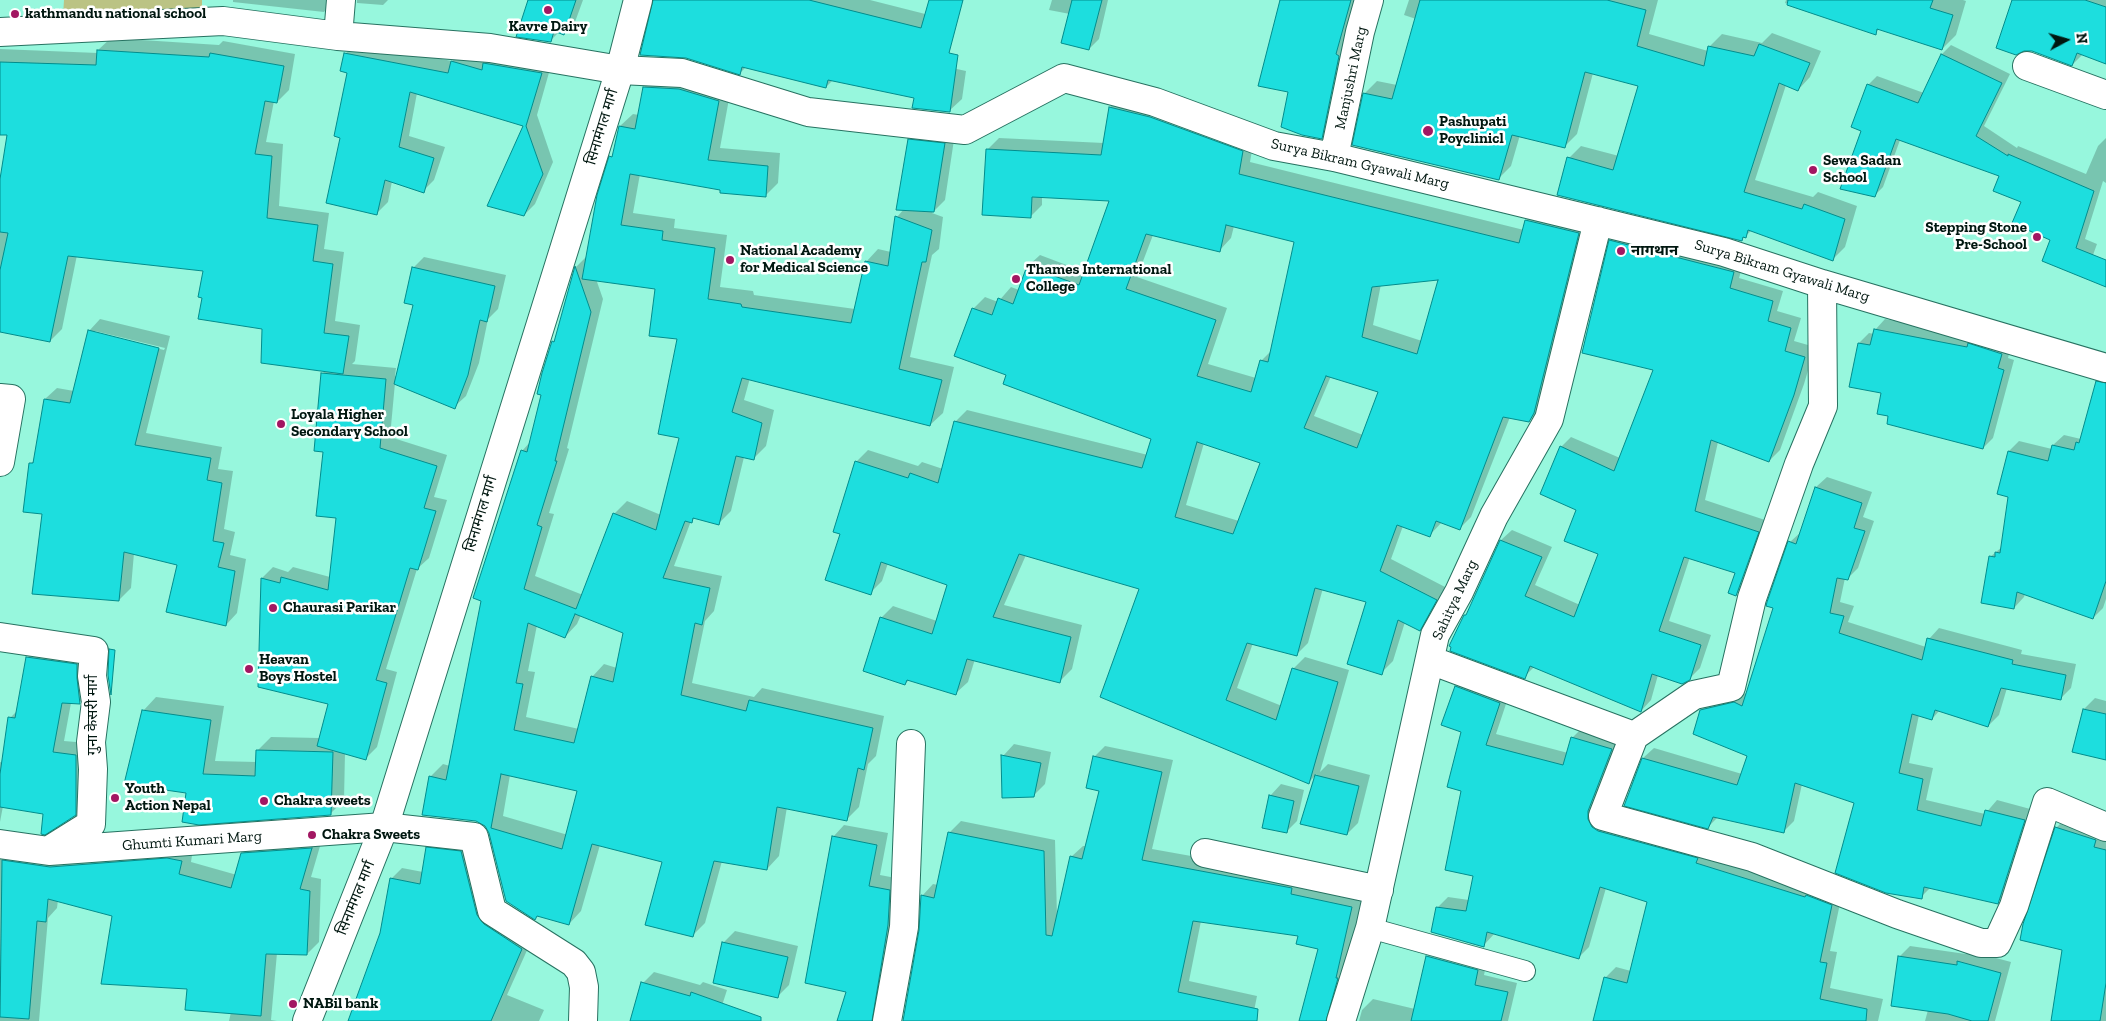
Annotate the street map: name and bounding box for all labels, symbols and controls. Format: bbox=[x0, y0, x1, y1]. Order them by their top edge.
marker: Kavre Dairy bbox=[542, 4, 554, 16]
place label: kathmandu national school bbox=[25, 5, 206, 23]
marker: kathmandu national school bbox=[9, 8, 21, 20]
north arrow bbox=[2041, 15, 2091, 65]
place label: Kavre Dairy bbox=[508, 18, 588, 36]
street label: Manjushri Marg bbox=[1331, 25, 1371, 131]
text: N bbox=[2072, 32, 2090, 45]
street label: सिनामंगल मार्ग bbox=[582, 87, 622, 167]
place label: Pashupati Poyclinicl bbox=[1439, 113, 1506, 148]
marker: Pashupati Poyclinicl bbox=[1421, 124, 1435, 138]
street label: Surya Bikram Gyawali Marg bbox=[1269, 135, 1451, 193]
place label: Sewa Sadan School bbox=[1823, 152, 1901, 187]
marker: Sewa Sadan School bbox=[1807, 164, 1819, 176]
place label: Stepping Stone Pre-School bbox=[1925, 219, 2027, 254]
marker: Stepping Stone Pre-School bbox=[2031, 231, 2043, 243]
street label: Surya Bikram Gyawali Marg bbox=[1692, 236, 1872, 306]
place label: National Academy for Medical Science bbox=[740, 242, 868, 277]
place label: नागथान bbox=[1631, 242, 1678, 260]
marker: नागथान bbox=[1615, 245, 1627, 257]
marker: National Academy for Medical Science bbox=[724, 254, 736, 266]
place label: Thames International College bbox=[1026, 261, 1172, 296]
marker: Thames International College bbox=[1010, 273, 1022, 285]
place label: Loyala Higher Secondary School bbox=[291, 406, 408, 441]
marker: Loyala Higher Secondary School bbox=[275, 418, 287, 430]
street label: सिनामंगल मार्ग bbox=[461, 474, 501, 554]
street label: Sahitya Marg bbox=[1429, 557, 1481, 643]
place label: Chaurasi Parikar bbox=[283, 599, 396, 617]
marker: Chaurasi Parikar bbox=[267, 602, 279, 614]
place label: Heavan Boys Hostel bbox=[259, 651, 337, 686]
marker: Heavan Boys Hostel bbox=[243, 663, 255, 675]
street label: गुना केसरी मार्ग bbox=[84, 675, 102, 755]
place label: Youth Action Nepal bbox=[125, 780, 211, 815]
marker: Youth Action Nepal bbox=[109, 792, 121, 804]
place label: Chakra sweets bbox=[274, 792, 371, 810]
marker: Chakra sweets bbox=[258, 795, 270, 807]
place label: Chakra Sweets bbox=[322, 826, 420, 844]
street label: Ghumti Kumari Marg bbox=[121, 827, 263, 855]
marker: Chakra Sweets bbox=[306, 829, 318, 841]
street label: सिनामंगल मार्ग bbox=[333, 858, 379, 938]
place label: NABil bank bbox=[303, 995, 378, 1013]
marker: NABil bank bbox=[287, 998, 299, 1010]

